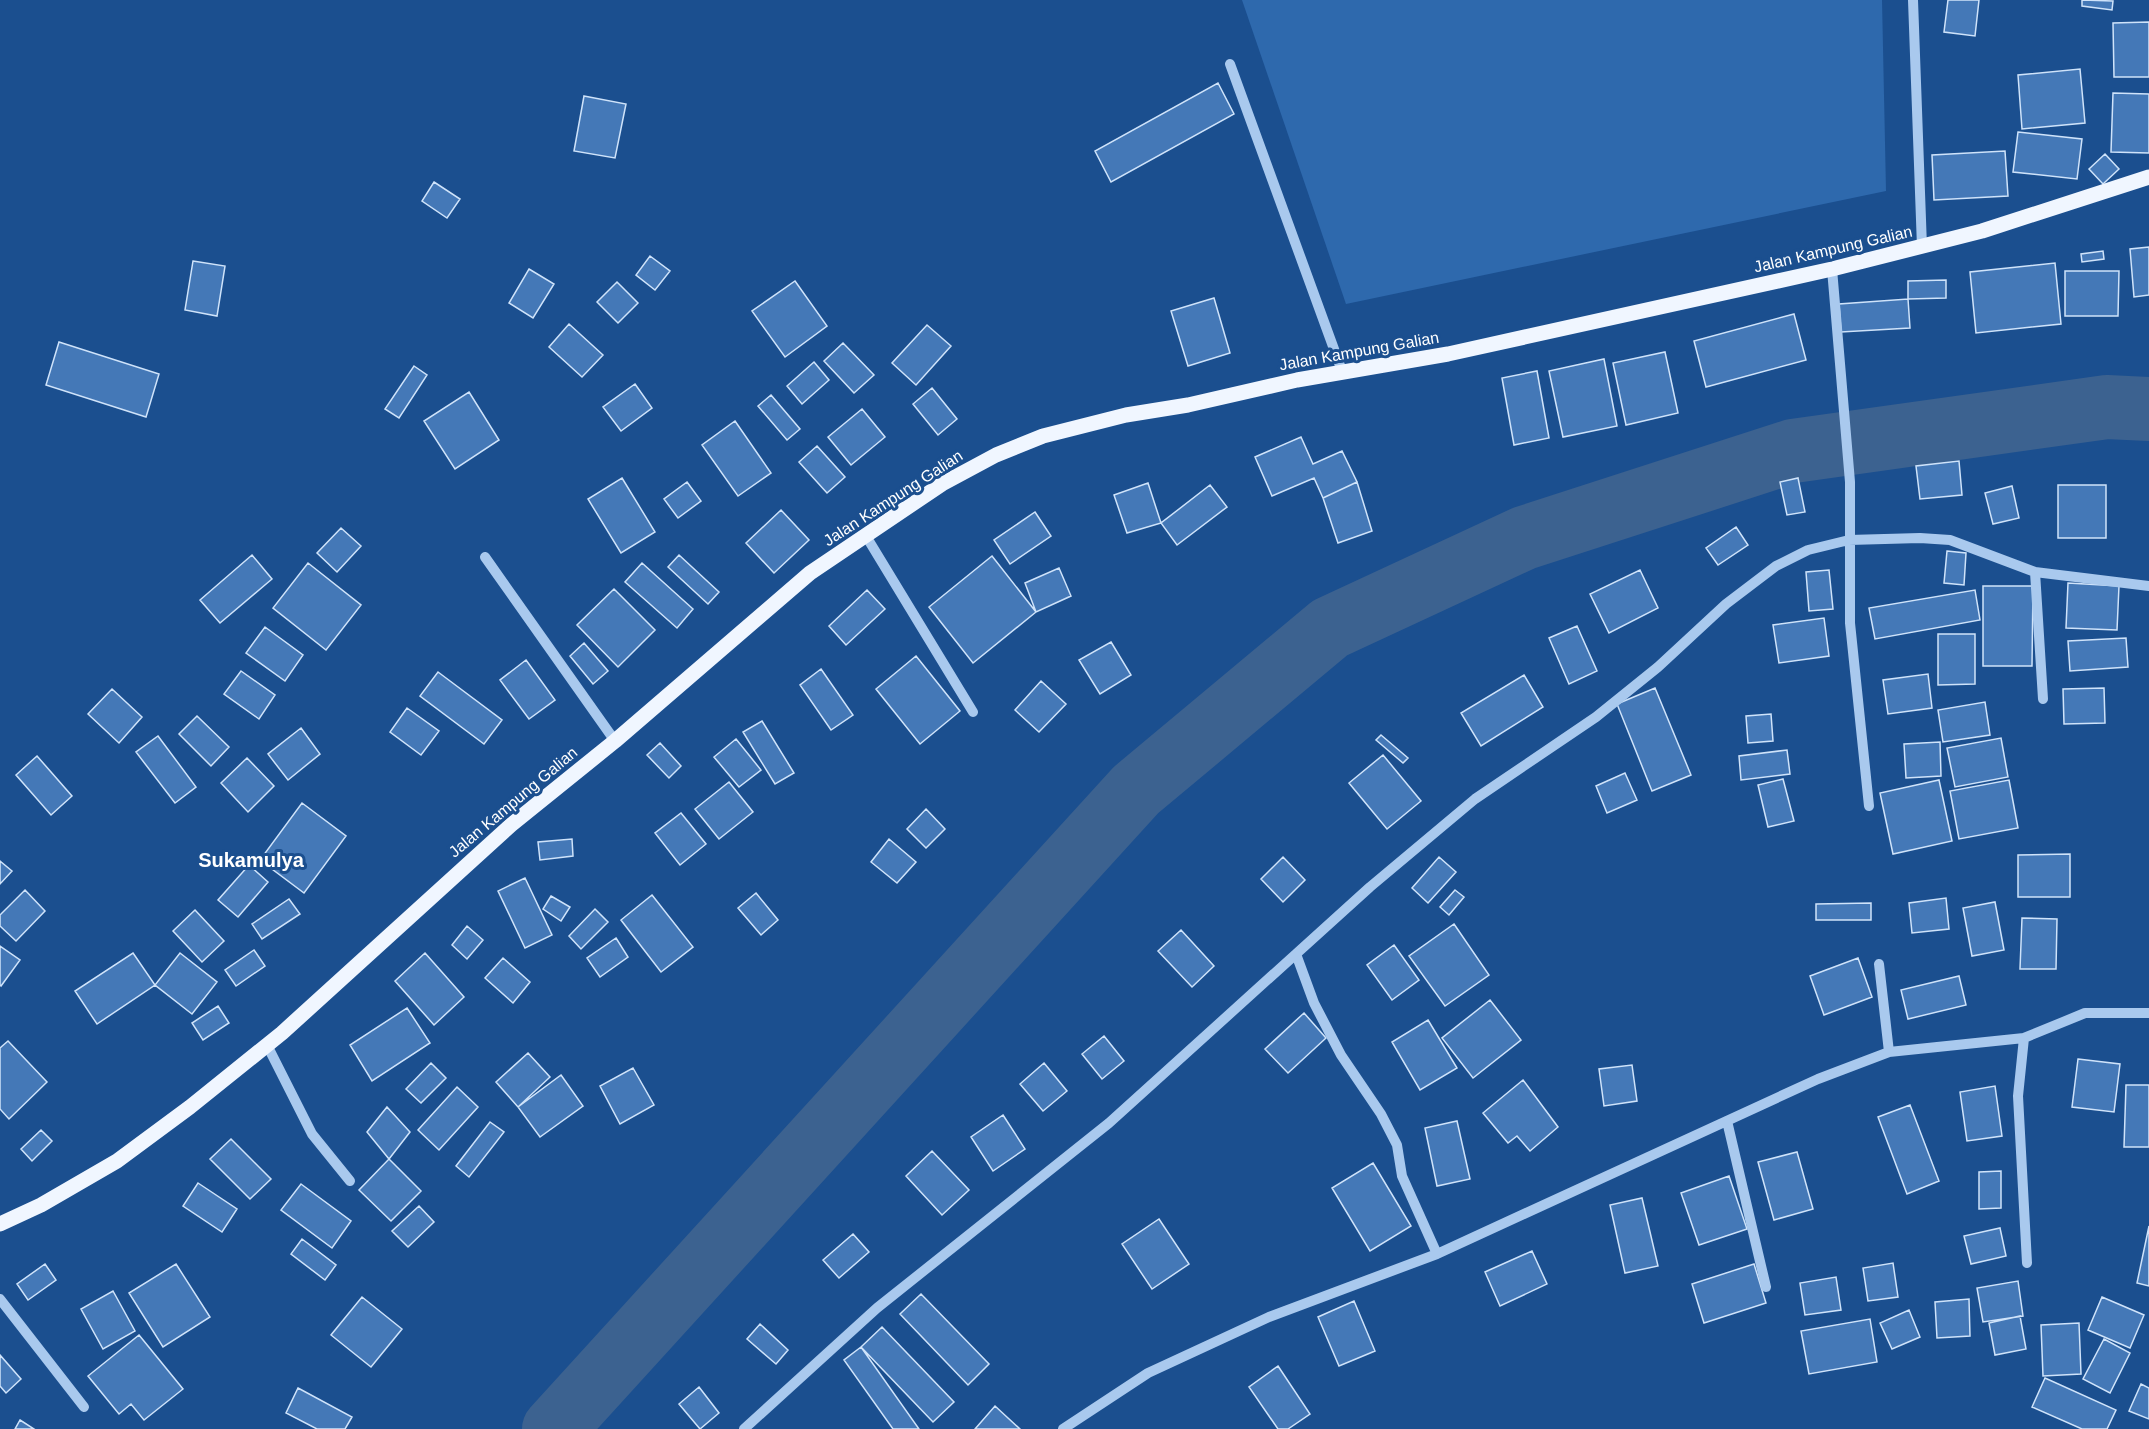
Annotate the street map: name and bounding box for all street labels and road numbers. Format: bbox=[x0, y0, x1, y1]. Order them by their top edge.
street label: Jalan Kampung Galian bbox=[1752, 223, 1914, 275]
street label: Jalan Kampung Galian bbox=[1278, 329, 1440, 373]
street label: Jalan Kampung Galian bbox=[820, 447, 966, 549]
street label: Jalan Kampung Galian bbox=[446, 743, 580, 861]

